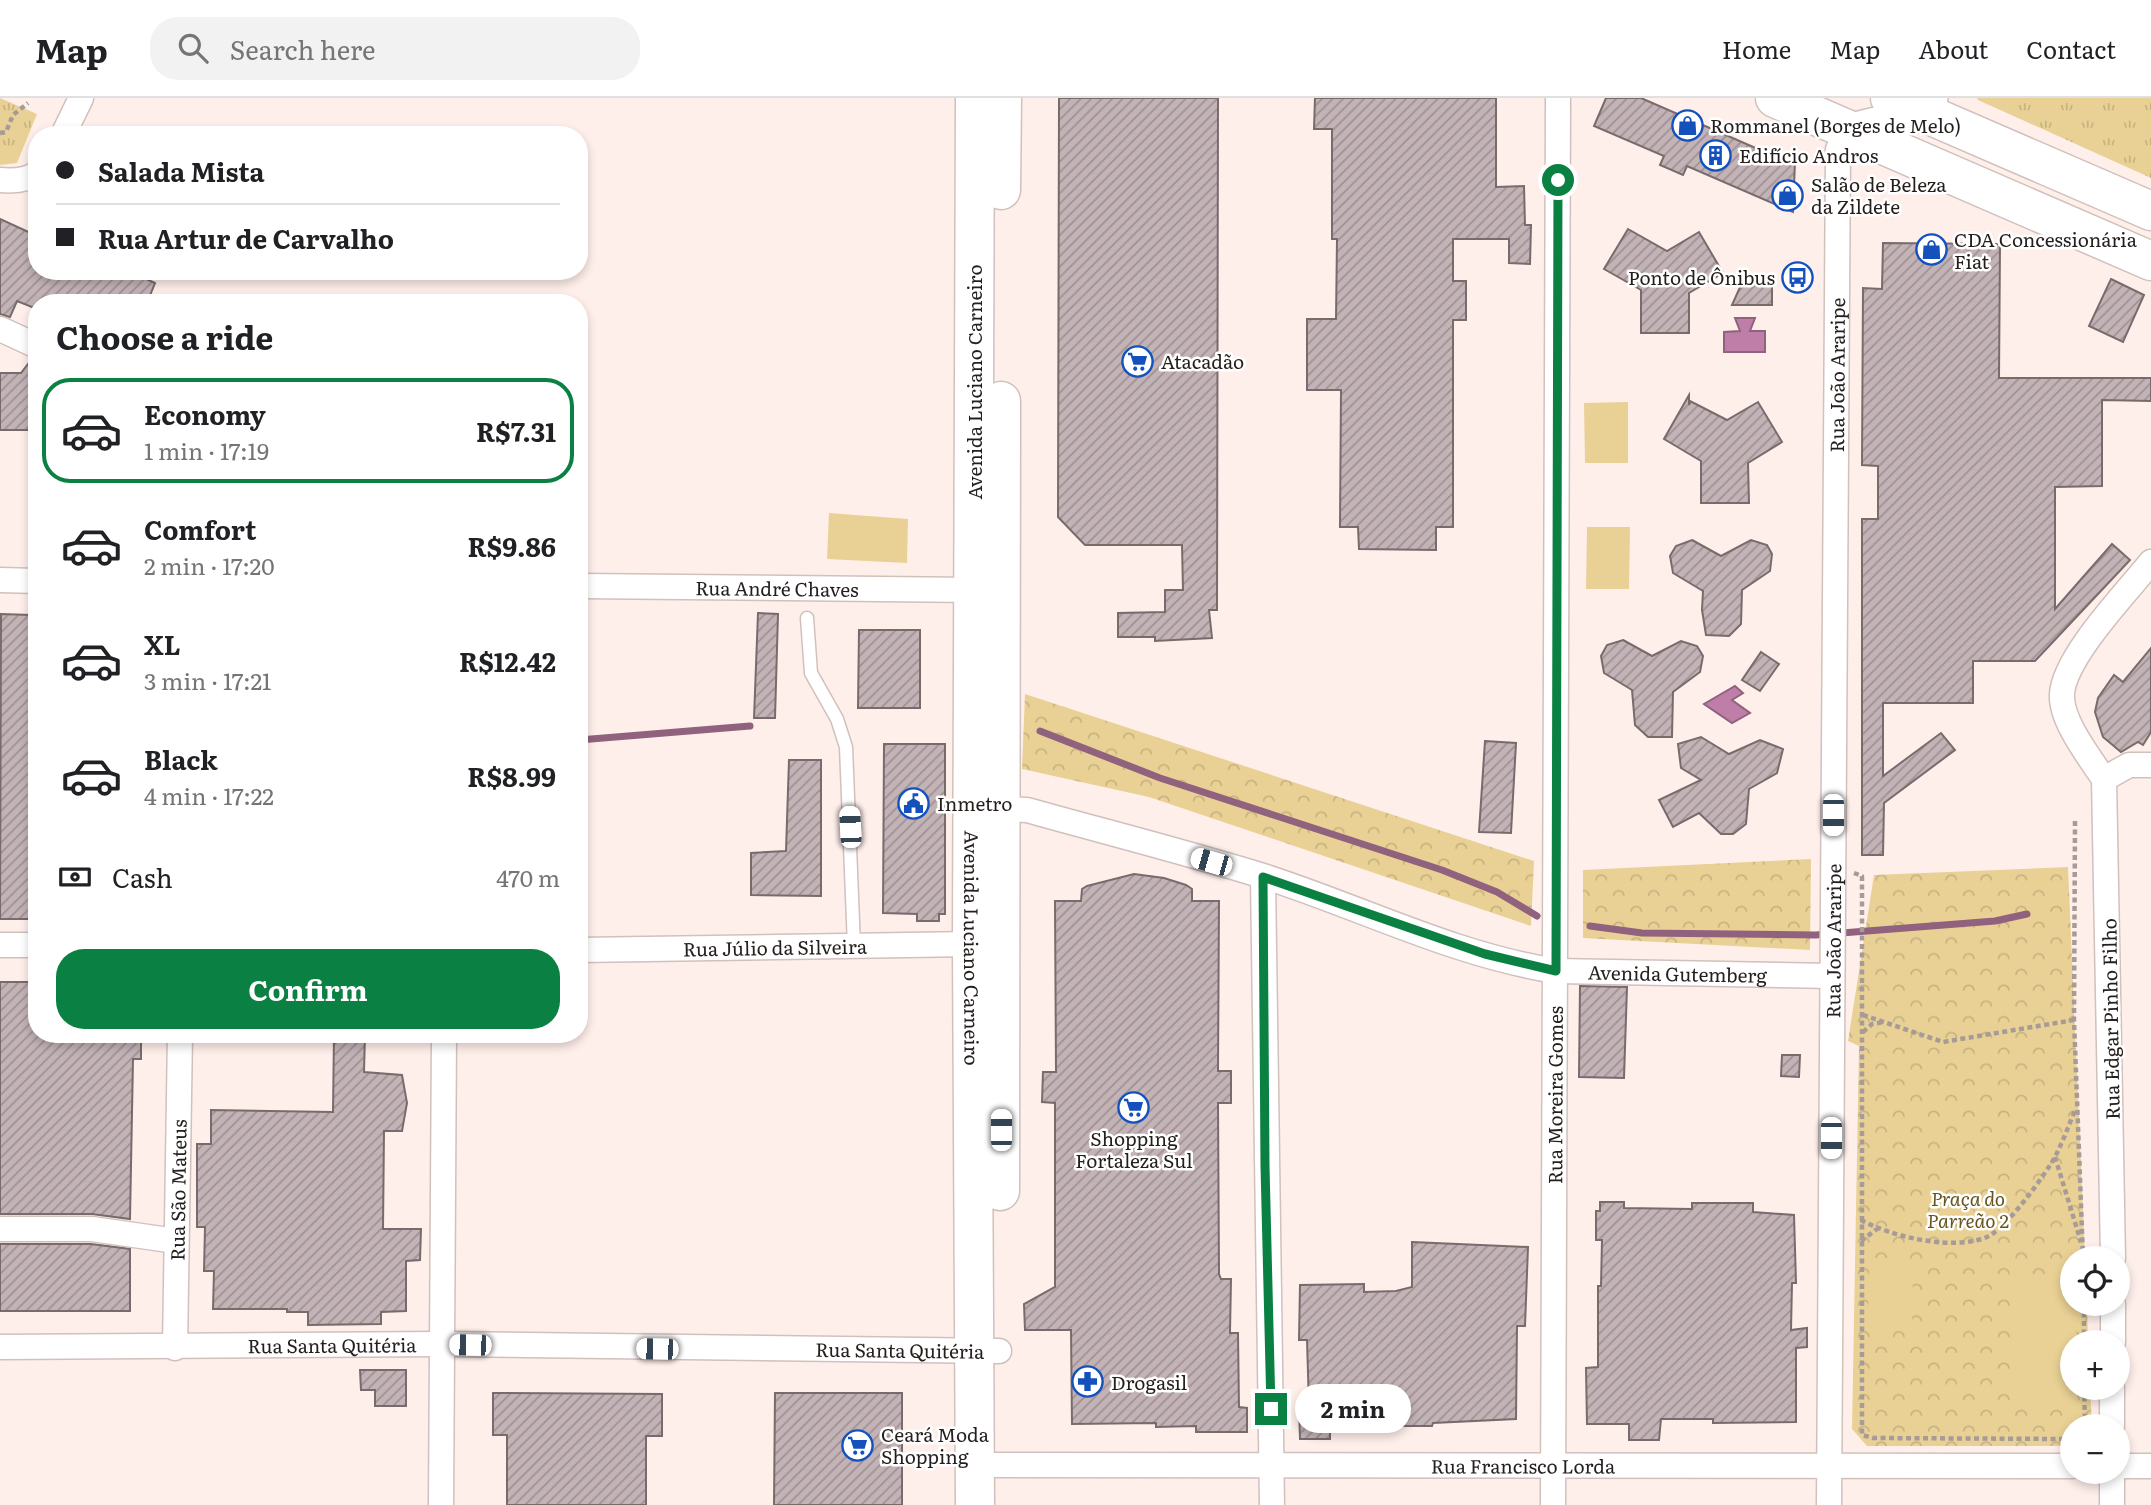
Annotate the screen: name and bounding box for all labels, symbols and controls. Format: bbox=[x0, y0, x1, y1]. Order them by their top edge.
search box bbox=[150, 17, 640, 80]
text: Map bbox=[35, 24, 108, 73]
icon: search bbox=[174, 29, 212, 67]
text: Search here bbox=[230, 29, 376, 68]
text: Home bbox=[1722, 31, 1791, 66]
text: Map bbox=[1829, 31, 1880, 66]
text: About bbox=[1918, 31, 1988, 66]
text: Contact bbox=[2026, 31, 2116, 66]
shop icon: Rommanel (Borges de Melo) bbox=[1670, 108, 1704, 142]
place label: Rommanel (Borges de Melo) bbox=[1710, 111, 1961, 139]
building icon: Edifício Andros bbox=[1699, 138, 1733, 172]
place label: Edifício Andros bbox=[1739, 141, 1879, 169]
text: Salada Mista bbox=[98, 151, 265, 190]
route start bbox=[1542, 164, 1574, 196]
place label: Salão de Beleza da Zildete bbox=[1811, 170, 1947, 220]
shop icon: Salão de Beleza da Zildete bbox=[1771, 178, 1805, 212]
text: Rua Artur de Carvalho bbox=[98, 218, 394, 257]
place label: CDA Concessionária Fiat bbox=[1954, 225, 2138, 275]
shop icon: CDA Concessionária Fiat bbox=[1914, 233, 1948, 267]
bus stop icon: Ponto de Ônibus bbox=[1781, 260, 1815, 294]
place label: Ponto de Ônibus bbox=[1628, 263, 1775, 291]
street label: Avenida Luciano Carneiro bbox=[960, 264, 988, 500]
street label: Rua João Araripe bbox=[1822, 297, 1851, 452]
text: Choose a ride bbox=[56, 312, 273, 360]
supermarket icon: Atacadão bbox=[1121, 344, 1155, 378]
place label: Atacadão bbox=[1161, 347, 1244, 375]
text: Economy bbox=[144, 394, 266, 433]
icon: car bbox=[60, 399, 123, 462]
text: R$7.31 bbox=[476, 411, 556, 450]
text: 1 min · 17:19 bbox=[144, 433, 269, 467]
text: Comfort bbox=[144, 509, 256, 548]
icon: car bbox=[60, 514, 123, 577]
text: R$9.86 bbox=[467, 526, 556, 565]
text: 2 min · 17:20 bbox=[144, 548, 275, 582]
street label: Rua André Chaves bbox=[695, 573, 859, 603]
text: XL bbox=[144, 624, 181, 663]
icon: car bbox=[60, 629, 123, 692]
text: R$12.42 bbox=[459, 641, 556, 680]
text: 3 min · 17:21 bbox=[144, 663, 271, 697]
text: Black bbox=[144, 739, 218, 778]
icon: car bbox=[60, 744, 123, 807]
text: R$8.99 bbox=[467, 756, 556, 795]
text: 4 min · 17:22 bbox=[144, 778, 274, 812]
public building icon: Inmetro bbox=[897, 786, 931, 820]
place label: Inmetro bbox=[937, 789, 1012, 817]
car bbox=[1823, 794, 1844, 836]
car bbox=[839, 805, 862, 849]
street label: Avenida Luciano Carneiro bbox=[958, 830, 987, 1066]
car bbox=[1188, 846, 1235, 878]
text: Cash bbox=[112, 857, 173, 896]
icon: cash bbox=[56, 858, 94, 896]
text: 470 m bbox=[496, 860, 560, 894]
street label: Rua João Araripe bbox=[1818, 863, 1847, 1018]
street label: Rua Edgar Pinho Filho bbox=[2094, 918, 2126, 1120]
street label: Rua Júlio da Silveira bbox=[683, 932, 868, 962]
button: Confirm bbox=[56, 949, 560, 1029]
street label: Avenida Gutemberg bbox=[1588, 958, 1768, 989]
street label: Rua Moreira Gomes bbox=[1540, 1005, 1569, 1184]
supermarket icon: Shopping Fortaleza Sul bbox=[1117, 1090, 1151, 1124]
car bbox=[991, 1109, 1012, 1151]
car bbox=[1821, 1117, 1842, 1159]
street label: Rua São Mateus bbox=[162, 1119, 193, 1261]
place label: Shopping Fortaleza Sul bbox=[1075, 1124, 1193, 1174]
park label: Praça do Parreão 2 bbox=[1927, 1184, 2009, 1234]
map controls bbox=[2060, 1246, 2130, 1484]
button: locate bbox=[2060, 1246, 2130, 1316]
street label: Rua Santa Quitéria bbox=[247, 1330, 417, 1359]
button: + bbox=[2060, 1330, 2130, 1400]
car bbox=[449, 1334, 492, 1356]
street label: Rua Santa Quitéria bbox=[815, 1335, 985, 1365]
car bbox=[636, 1338, 679, 1360]
pharmacy icon: Drogasil bbox=[1071, 1365, 1105, 1399]
place label: Drogasil bbox=[1111, 1368, 1187, 1396]
callout: 2 min bbox=[1296, 1384, 1411, 1434]
text: 2 min bbox=[1321, 1391, 1385, 1425]
route end bbox=[1255, 1393, 1287, 1425]
button: − bbox=[2060, 1414, 2130, 1484]
place label: Ceará Moda Shopping bbox=[881, 1420, 990, 1470]
supermarket icon: Ceará Moda Shopping bbox=[841, 1428, 875, 1462]
street label: Rua Francisco Lorda bbox=[1431, 1451, 1616, 1480]

